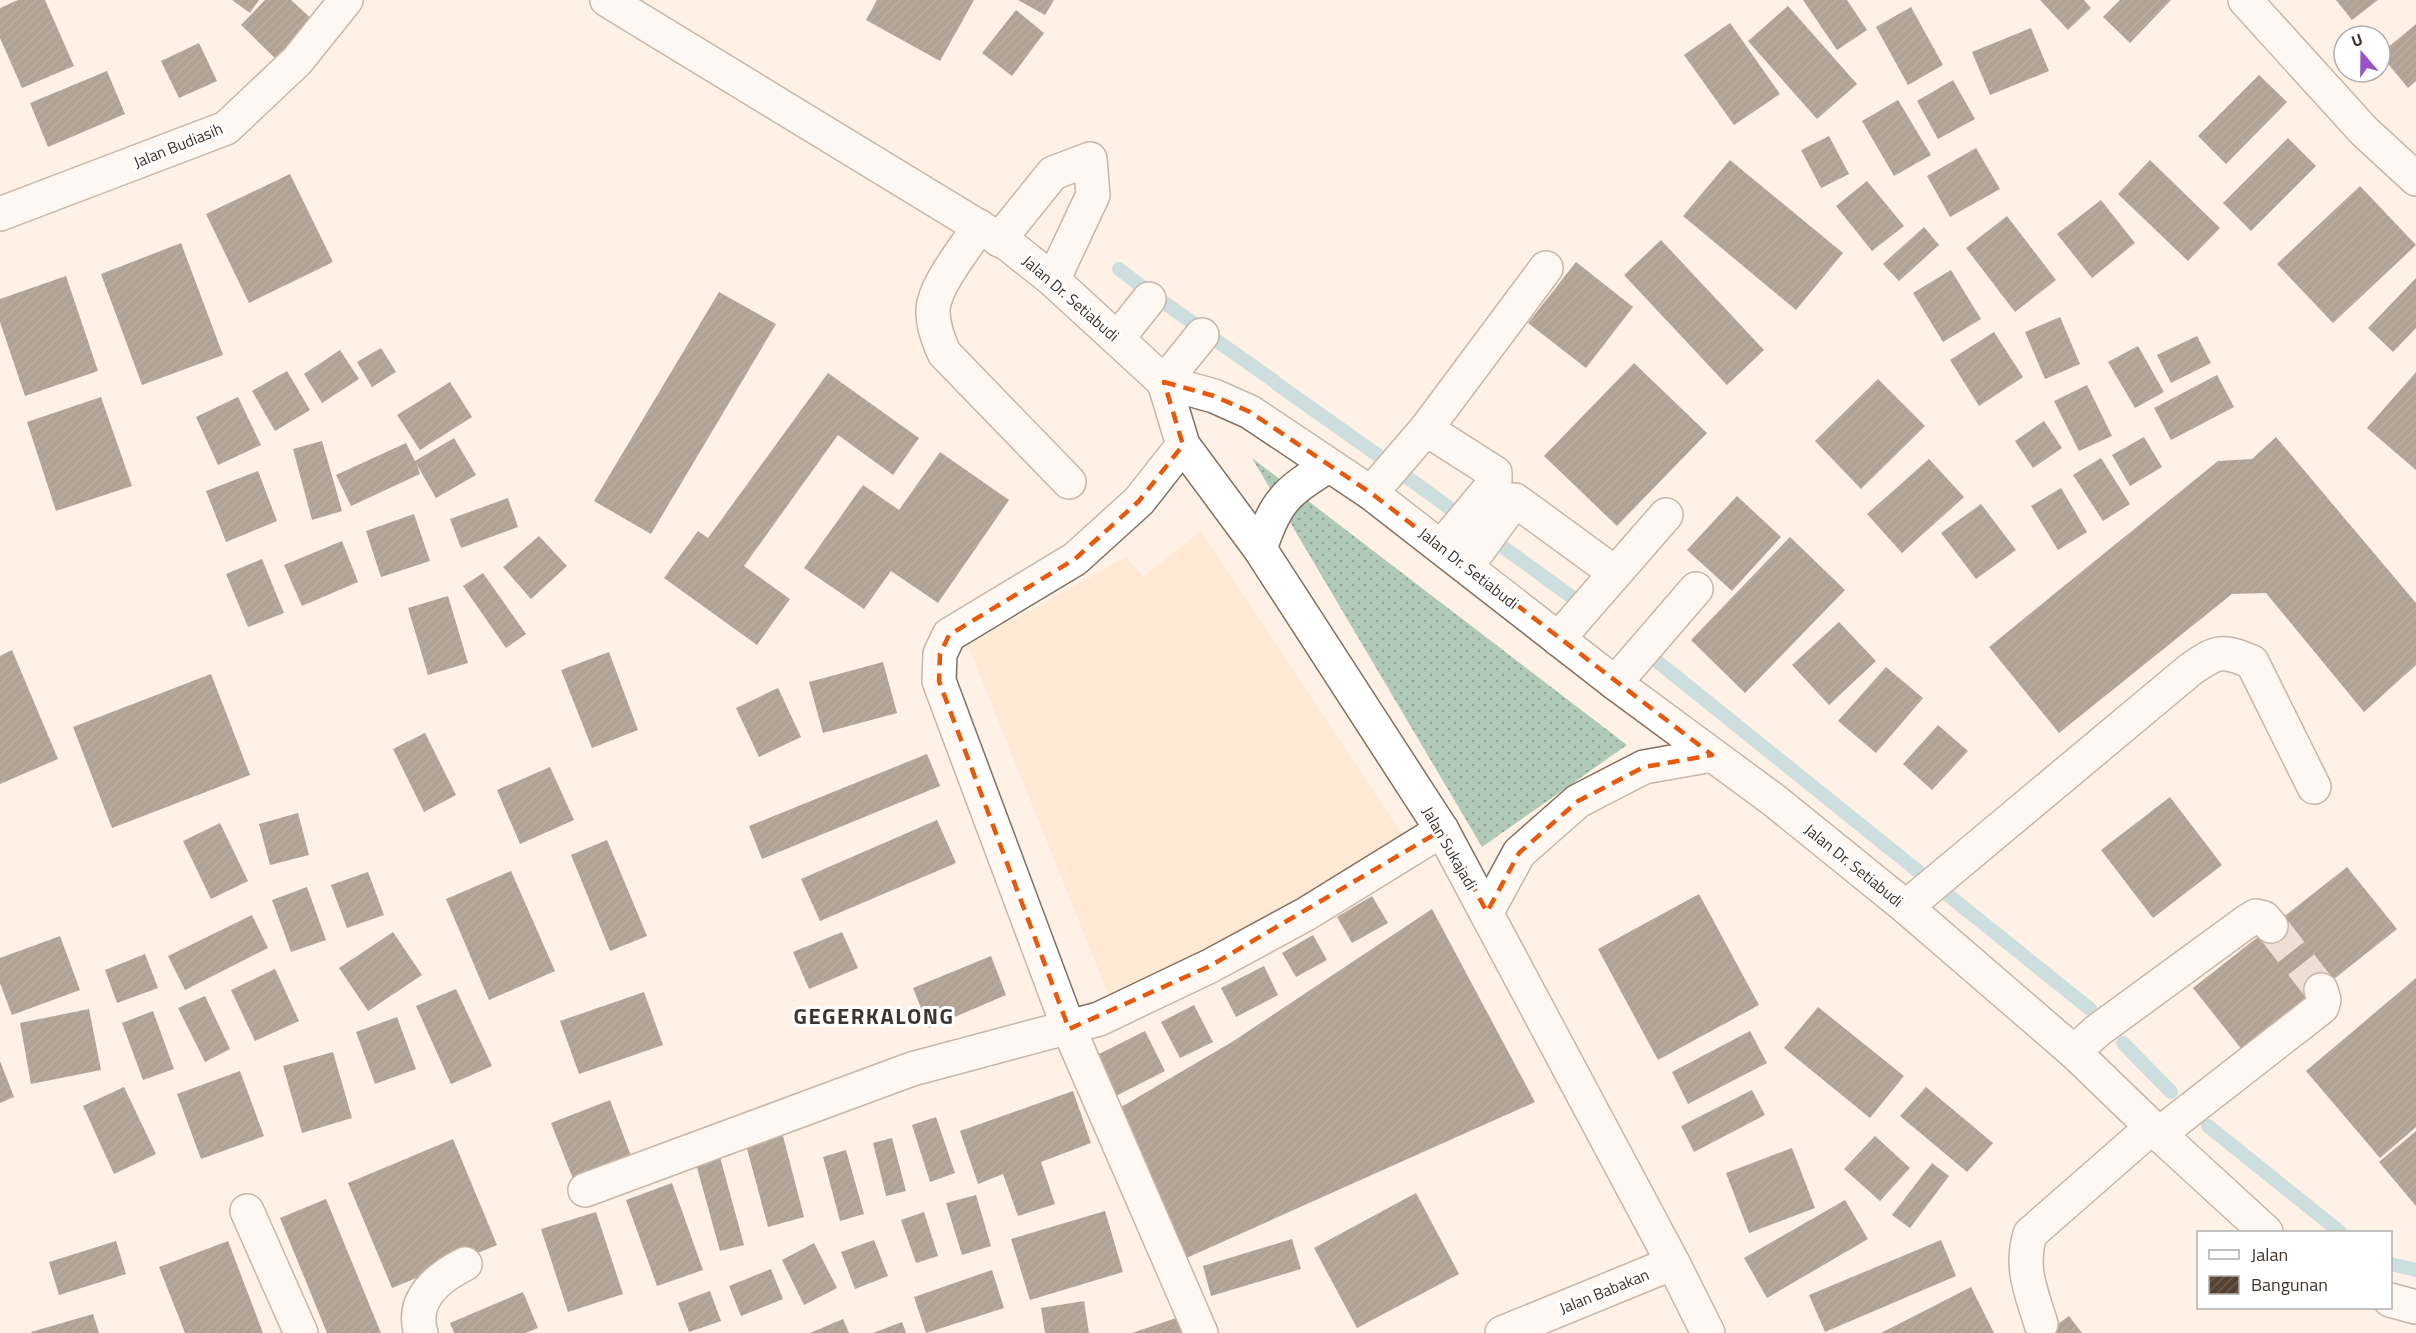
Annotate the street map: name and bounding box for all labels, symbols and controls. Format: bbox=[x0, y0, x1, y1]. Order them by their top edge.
north arrow bbox=[2332, 24, 2392, 84]
text: U bbox=[2348, 27, 2366, 53]
street label: Jalan Budiasih bbox=[130, 116, 226, 174]
street label: Jalan Dr. Setiabudi bbox=[1017, 249, 1125, 347]
street label: Jalan Dr. Setiabudi bbox=[1414, 521, 1524, 615]
street label: Jalan Sukajadi bbox=[1416, 802, 1484, 894]
street label: Jalan Dr. Setiabudi bbox=[1799, 818, 1909, 912]
district label: GEGERKALONG bbox=[794, 999, 954, 1033]
legend bbox=[2197, 1231, 2392, 1309]
text: Jalan bbox=[2251, 1241, 2288, 1268]
street label: Jalan Babakan bbox=[1555, 1262, 1653, 1320]
text: Bangunan bbox=[2251, 1271, 2328, 1298]

